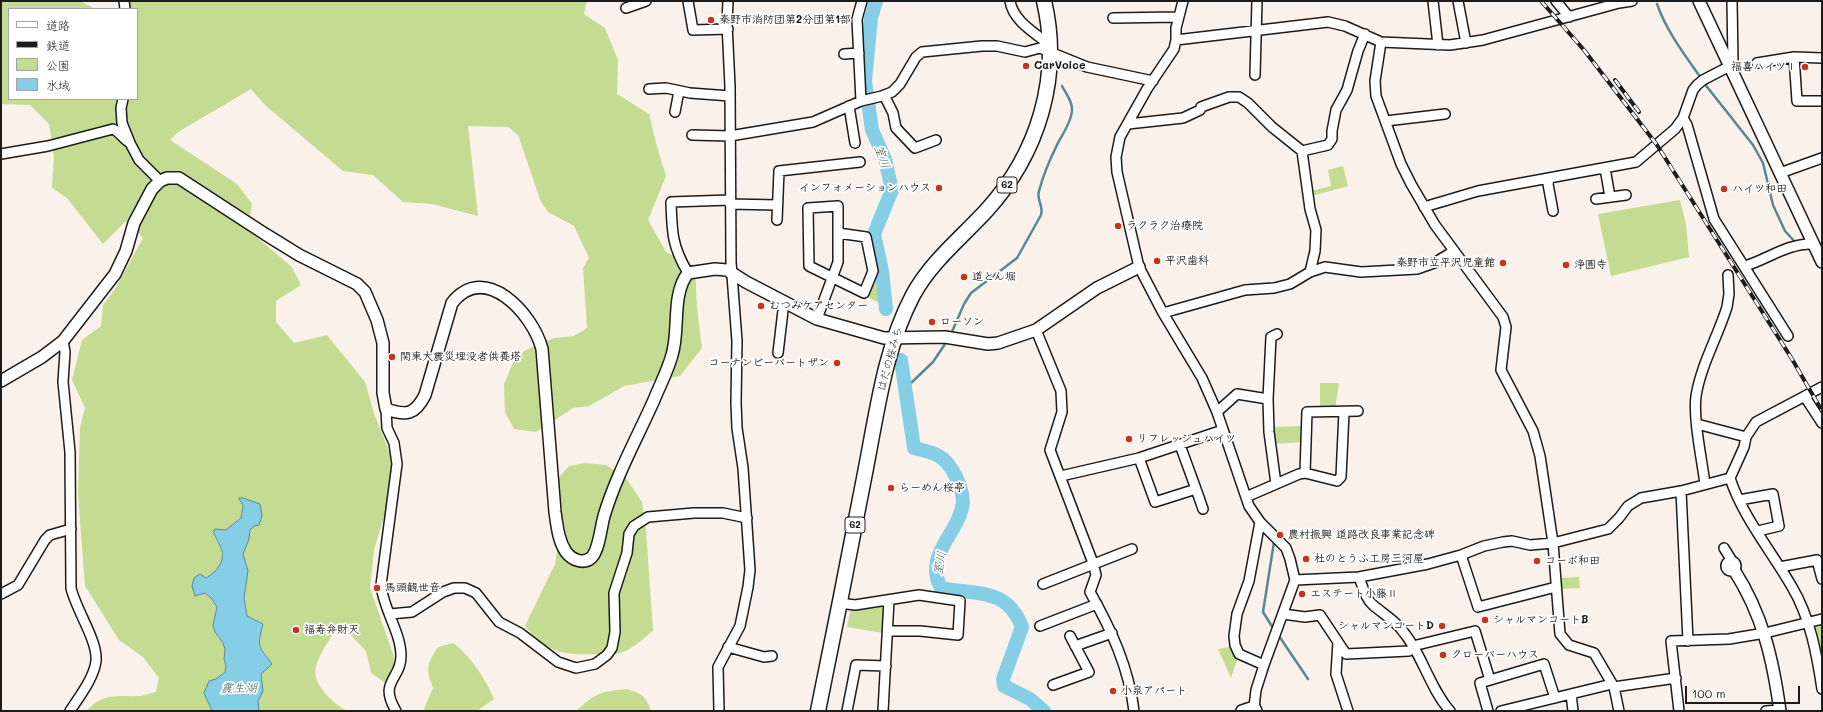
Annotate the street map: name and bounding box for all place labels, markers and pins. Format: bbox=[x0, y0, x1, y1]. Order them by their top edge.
place label: 秦野市消防団第2分団第1部 bbox=[719, 13, 851, 27]
marker: 秦野市消防団第2分団第1部 bbox=[706, 15, 716, 25]
place label: CarVoice bbox=[1034, 59, 1085, 73]
place label: 福喜ハイツⅠ bbox=[1731, 60, 1797, 74]
marker: CarVoice bbox=[1021, 61, 1031, 71]
marker: 福喜ハイツⅠ bbox=[1800, 62, 1810, 72]
place label: インフォメーションハウス bbox=[799, 181, 931, 195]
place label: ハイツ和田 bbox=[1732, 182, 1787, 196]
marker: インフォメーションハウス bbox=[934, 183, 944, 193]
marker: ハイツ和田 bbox=[1719, 184, 1729, 194]
place label: ラクラク治療院 bbox=[1126, 219, 1203, 233]
marker: ラクラク治療院 bbox=[1113, 221, 1123, 231]
place label: 平沢歯科 bbox=[1165, 254, 1209, 268]
marker: 平沢歯科 bbox=[1152, 256, 1162, 266]
place label: 秦野市立平沢児童館 bbox=[1396, 256, 1495, 270]
marker: 秦野市立平沢児童館 bbox=[1498, 258, 1508, 268]
place label: 浄圓寺 bbox=[1574, 258, 1607, 272]
marker: 浄圓寺 bbox=[1561, 260, 1571, 270]
place label: 道とん堀 bbox=[972, 270, 1016, 284]
marker: 道とん堀 bbox=[959, 272, 969, 282]
place label: むつみケアセンター bbox=[769, 299, 868, 313]
marker: むつみケアセンター bbox=[756, 301, 766, 311]
place label: ローソン bbox=[940, 315, 984, 329]
marker: ローソン bbox=[927, 317, 937, 327]
place label: 関東大震災埋没者供養塔 bbox=[400, 350, 521, 364]
marker: 関東大震災埋没者供養塔 bbox=[387, 352, 397, 362]
place label: コーナンビーバートザン bbox=[708, 356, 829, 370]
marker: コーナンビーバートザン bbox=[832, 358, 842, 368]
place label: リフレッシュハイツ bbox=[1137, 432, 1236, 446]
marker: リフレッシュハイツ bbox=[1124, 434, 1134, 444]
place label: らーめん桜亭 bbox=[899, 481, 965, 495]
marker: らーめん桜亭 bbox=[886, 483, 896, 493]
place label: 農村振興 道路改良事業記念碑 bbox=[1288, 528, 1435, 542]
marker: 農村振興 道路改良事業記念碑 bbox=[1275, 530, 1285, 540]
place label: 杜のとうふ工房三河屋 bbox=[1314, 552, 1424, 566]
marker: 杜のとうふ工房三河屋 bbox=[1301, 554, 1311, 564]
place label: コーポ和田 bbox=[1545, 554, 1600, 568]
marker: コーポ和田 bbox=[1532, 556, 1542, 566]
place label: 馬頭観世音 bbox=[385, 581, 440, 595]
marker: 馬頭観世音 bbox=[372, 583, 382, 593]
place label: エステート小藤Ⅱ bbox=[1310, 587, 1398, 601]
marker: エステート小藤Ⅱ bbox=[1297, 589, 1307, 599]
place label: シャルマンコートB bbox=[1493, 613, 1588, 627]
marker: シャルマンコートB bbox=[1480, 615, 1490, 625]
place label: シャルマンコートD bbox=[1338, 619, 1434, 633]
marker: シャルマンコートD bbox=[1437, 621, 1447, 631]
place label: 福寿弁財天 bbox=[304, 623, 359, 637]
marker: 福寿弁財天 bbox=[291, 625, 301, 635]
place label: クローバーハウス bbox=[1451, 648, 1539, 662]
marker: クローバーハウス bbox=[1438, 650, 1448, 660]
place label: 小泉アパート bbox=[1121, 684, 1187, 698]
marker: 小泉アパート bbox=[1108, 686, 1118, 696]

